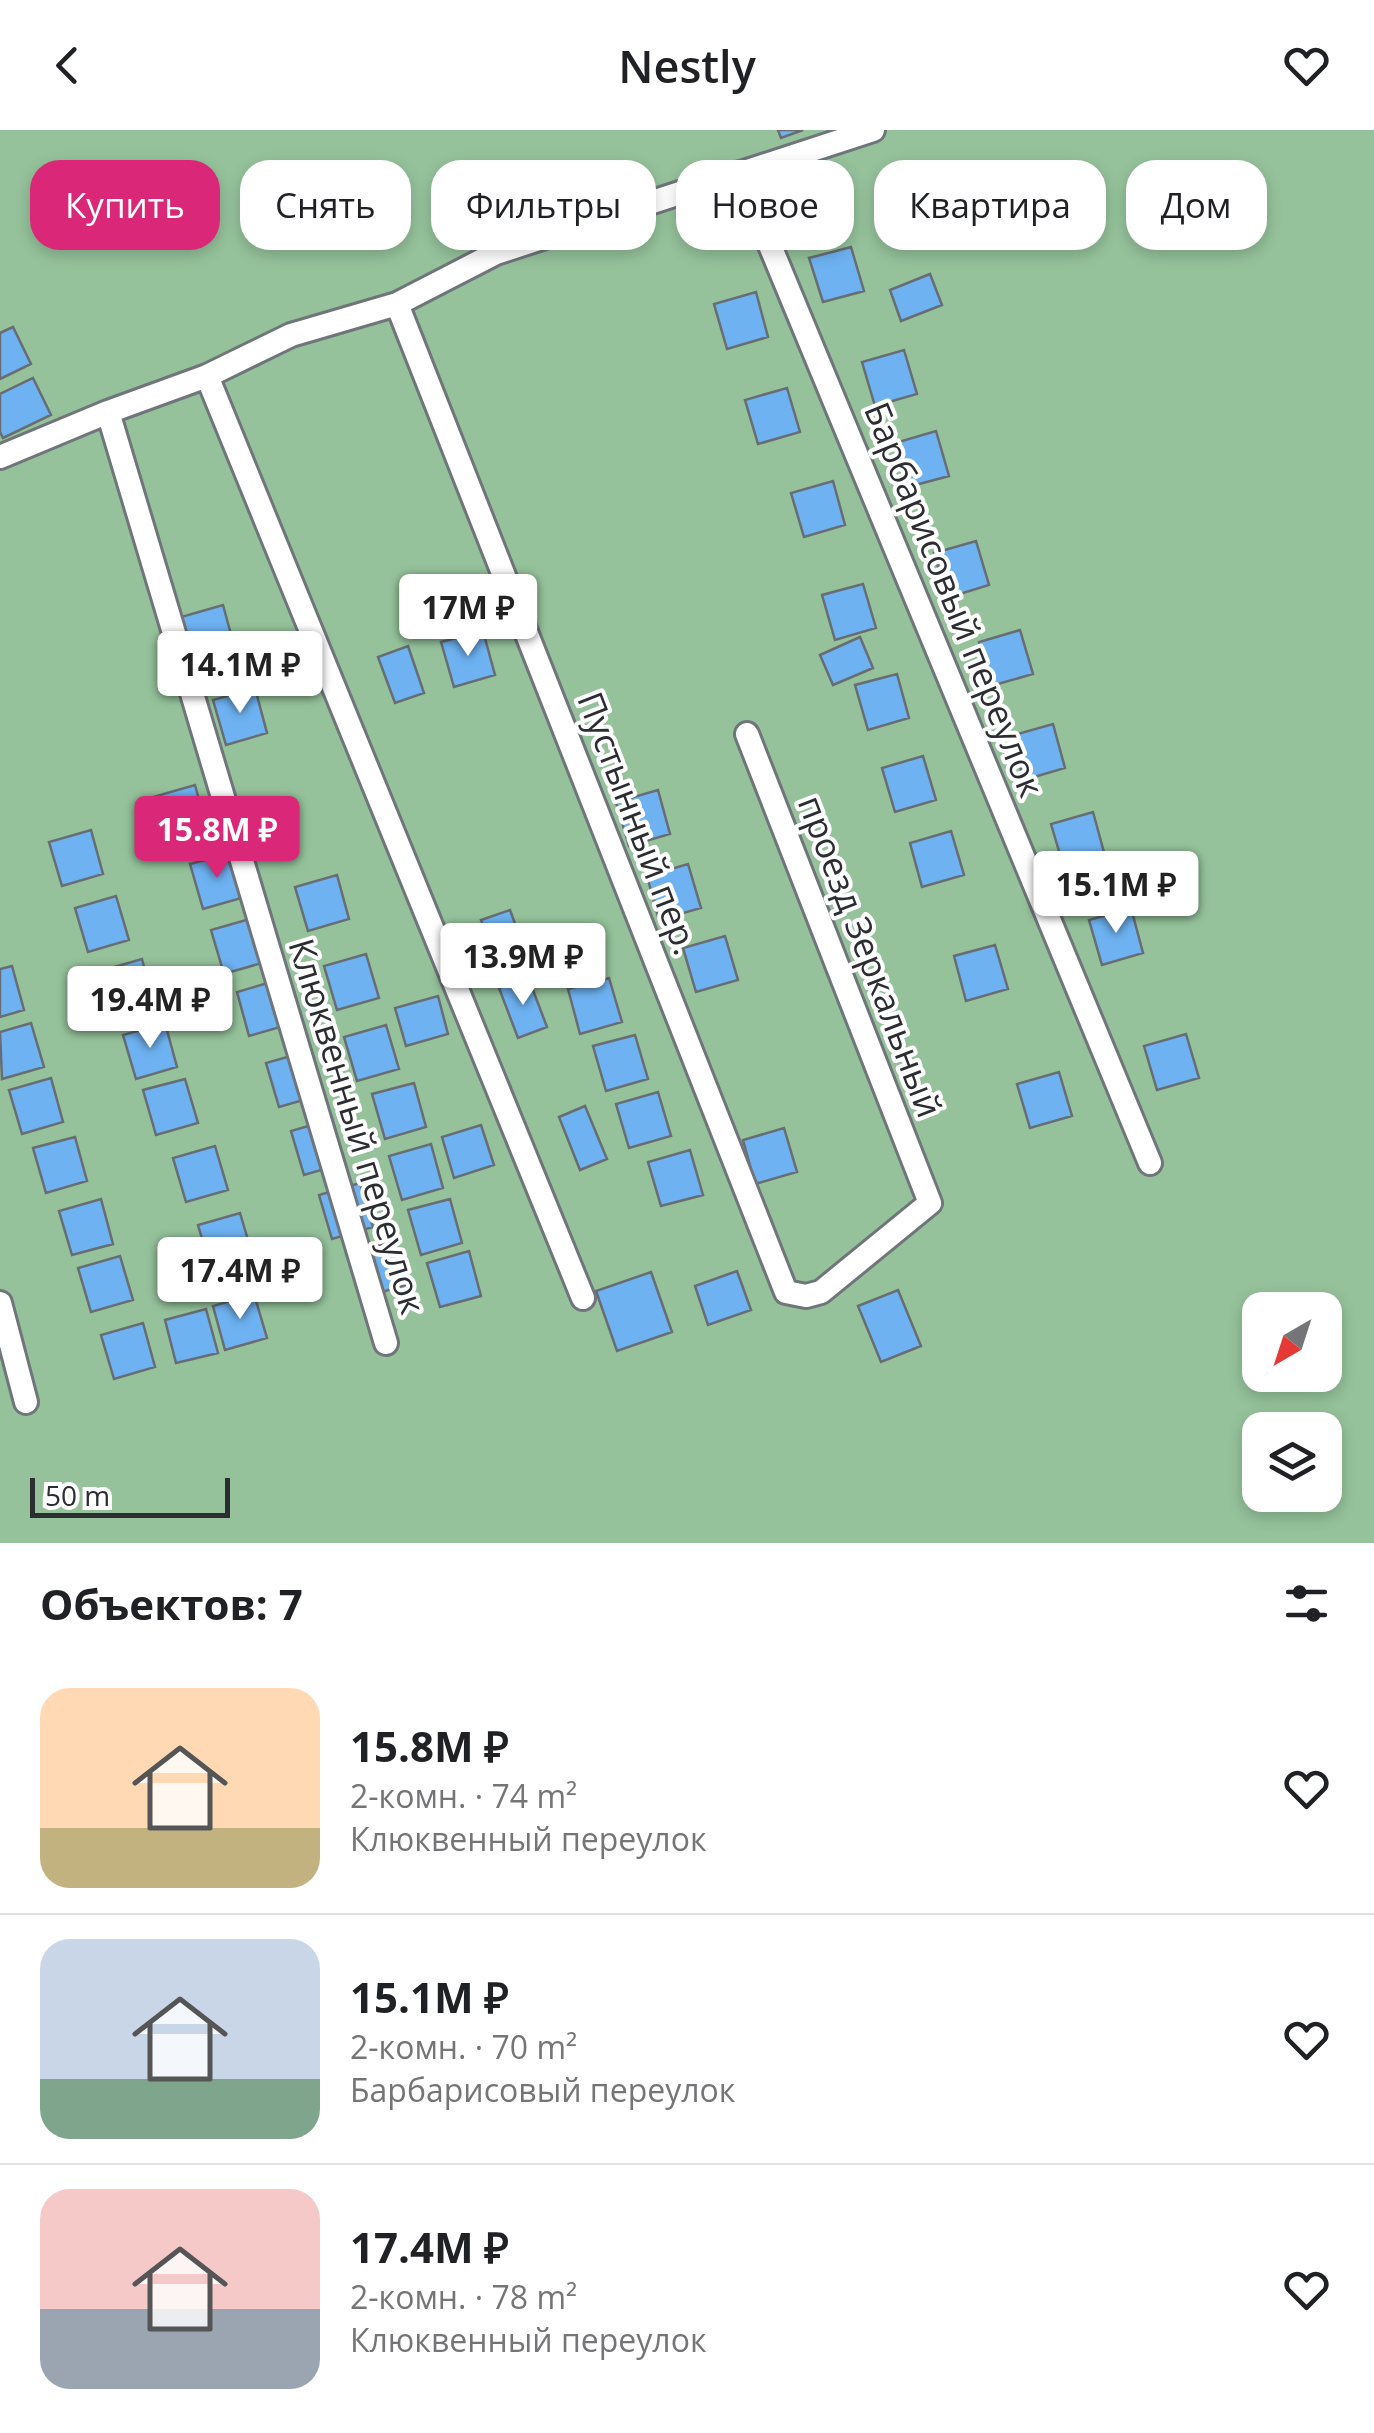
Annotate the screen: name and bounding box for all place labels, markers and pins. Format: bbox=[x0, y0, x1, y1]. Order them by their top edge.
pin: 17M ₽ bbox=[398, 574, 538, 659]
pin: 14.1M ₽ bbox=[148, 631, 332, 716]
pin: 15.8M ₽ bbox=[125, 796, 309, 881]
pin: 15.1M ₽ bbox=[1024, 851, 1208, 936]
pin: 13.9M ₽ bbox=[431, 923, 615, 1008]
pin: 19.4M ₽ bbox=[58, 966, 242, 1051]
pin: 17.4M ₽ bbox=[148, 1237, 332, 1322]

